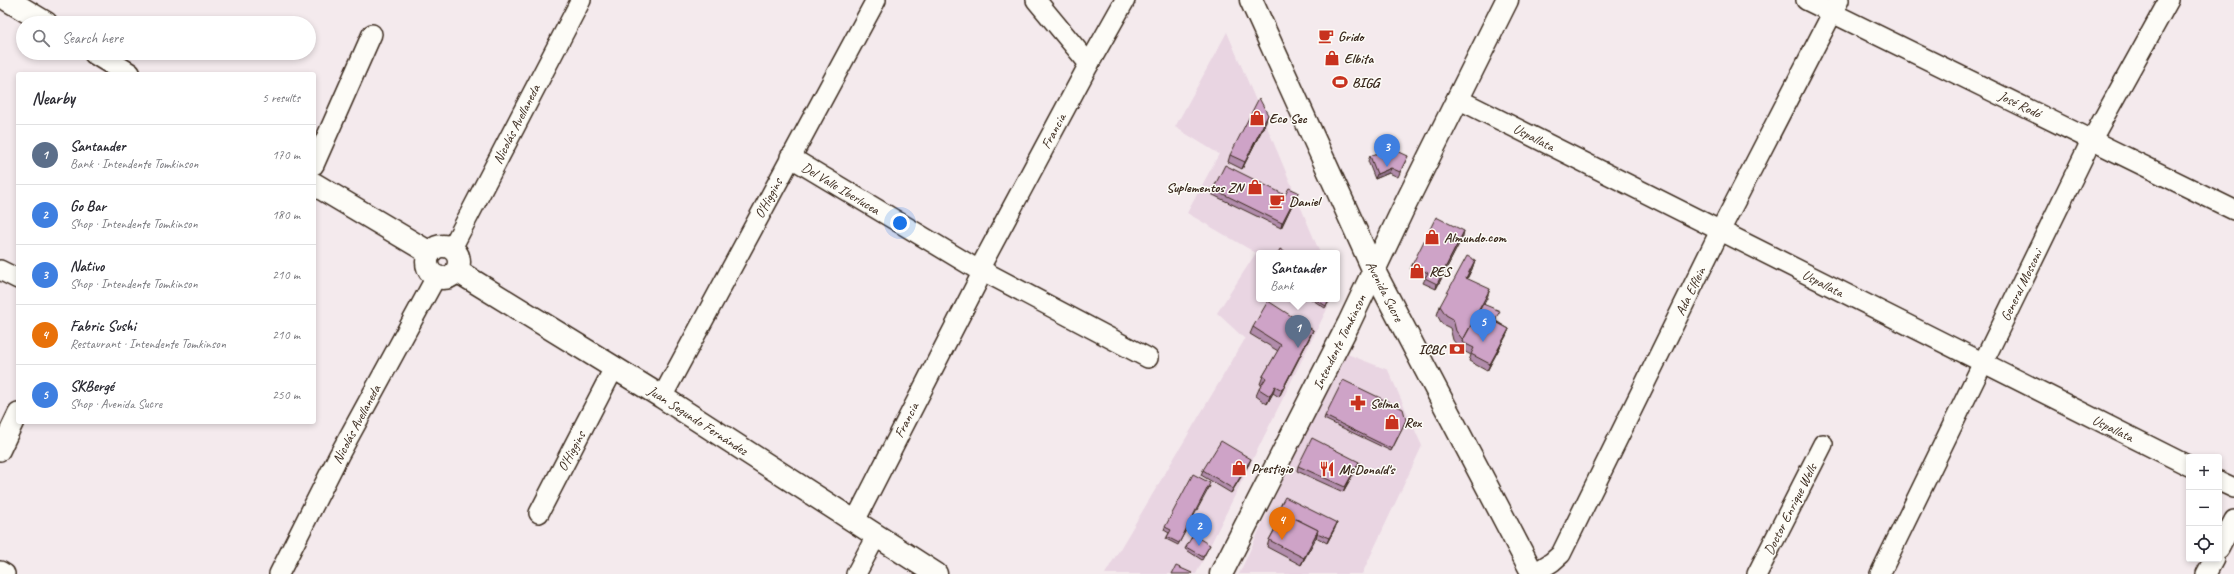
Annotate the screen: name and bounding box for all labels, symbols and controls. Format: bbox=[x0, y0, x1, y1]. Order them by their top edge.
search box bbox=[16, 16, 316, 60]
icon: search bbox=[30, 27, 52, 49]
cafe icon: Grido bbox=[1317, 27, 1335, 45]
place label: Grido bbox=[1338, 28, 1365, 45]
text: Search here bbox=[62, 29, 123, 48]
shop icon: Elbita bbox=[1323, 49, 1341, 67]
place label: Elbita bbox=[1344, 50, 1375, 67]
sports icon: BIGG bbox=[1331, 73, 1349, 91]
place label: BIGG bbox=[1352, 74, 1382, 91]
street label: Nicolás Avellaneda bbox=[489, 81, 544, 167]
street label: José Rodó bbox=[1995, 87, 2045, 123]
text: Nearby bbox=[32, 88, 75, 109]
text: 5 results bbox=[262, 90, 300, 106]
shop icon: Eco Sec bbox=[1248, 109, 1266, 127]
street label: Francia bbox=[1037, 110, 1070, 152]
place label: Eco Sec bbox=[1269, 110, 1308, 127]
street label: Uspallata bbox=[1510, 120, 1558, 156]
pin: 3 bbox=[1374, 134, 1400, 167]
text: Santander bbox=[70, 137, 125, 156]
text: 1 bbox=[42, 147, 48, 163]
text: 170 m bbox=[272, 147, 300, 163]
text: Bank · Intendente Tomkinson bbox=[70, 156, 198, 172]
street label: Del Valle Iberlucea bbox=[799, 159, 884, 219]
street label: O'Higgins bbox=[751, 174, 787, 221]
shop icon: Suplementos ZN bbox=[1246, 178, 1264, 196]
place label: Suplementos ZN bbox=[1166, 179, 1246, 196]
cafe icon: Daniel bbox=[1268, 192, 1286, 210]
place label: Daniel bbox=[1289, 193, 1322, 210]
text: Go Bar bbox=[70, 197, 106, 216]
text: 2 bbox=[42, 207, 48, 223]
text: 180 m bbox=[272, 207, 300, 223]
your location bbox=[890, 213, 910, 233]
text: Shop · Intendente Tomkinson bbox=[70, 216, 198, 232]
shop icon: Almundo.com bbox=[1423, 228, 1441, 246]
place label: Almundo.com bbox=[1444, 229, 1507, 246]
street label: General Mosconi bbox=[1997, 245, 2047, 324]
popup bbox=[1256, 250, 1340, 302]
text: Nativo bbox=[70, 257, 104, 276]
street label: Avenida Sucre bbox=[1362, 258, 1408, 326]
text: Santander bbox=[1270, 259, 1326, 278]
shop icon: RES bbox=[1408, 262, 1426, 280]
place label: RES bbox=[1429, 263, 1453, 280]
street label: Ada Elflein bbox=[1671, 264, 1710, 318]
street label: Uspallata bbox=[1799, 266, 1847, 302]
text: 3 bbox=[42, 267, 48, 283]
text: 210 m bbox=[272, 267, 300, 283]
text: Shop · Intendente Tomkinson bbox=[70, 276, 198, 292]
text: Bank bbox=[1270, 278, 1293, 294]
street label: Intendente Tomkinson bbox=[1309, 291, 1370, 393]
pin: 5 bbox=[1470, 309, 1496, 342]
pin: 1 bbox=[1285, 315, 1311, 348]
text: Fabric Sushi bbox=[70, 317, 136, 336]
text: 4 bbox=[42, 327, 48, 343]
text: 210 m bbox=[272, 327, 300, 343]
text: Restaurant · Intendente Tomkinson bbox=[70, 336, 226, 352]
bank icon: ICBC bbox=[1448, 340, 1466, 358]
place label: ICBC bbox=[1418, 341, 1447, 358]
text: SKBergé bbox=[70, 377, 114, 396]
street label: Nicolás Avellaneda bbox=[329, 381, 385, 467]
street label: Juan Segundo Fernández bbox=[644, 381, 752, 460]
text: 5 bbox=[42, 387, 48, 403]
text: 250 m bbox=[272, 387, 300, 403]
pharmacy icon: Selma bbox=[1349, 394, 1367, 412]
place label: Selma bbox=[1370, 395, 1400, 412]
text: Shop · Avenida Sucre bbox=[70, 396, 162, 412]
street label: Francia bbox=[890, 399, 923, 441]
street label: Uspallata bbox=[2089, 411, 2137, 446]
shop icon: Rex bbox=[1383, 413, 1401, 431]
place label: Rex bbox=[1404, 414, 1422, 431]
street label: O'Higgins bbox=[554, 427, 590, 474]
map controls bbox=[2186, 454, 2222, 562]
button: + bbox=[2186, 454, 2222, 490]
shop icon: Prestigio bbox=[1230, 459, 1248, 477]
place label: Prestigio bbox=[1251, 460, 1293, 477]
restaurant icon: McDonald's bbox=[1318, 460, 1336, 478]
street label: Doctor Enrique Wells bbox=[1760, 460, 1821, 558]
place label: McDonald's bbox=[1339, 461, 1397, 478]
button: − bbox=[2186, 490, 2222, 526]
pin: 4 bbox=[1269, 507, 1295, 540]
pin: 2 bbox=[1186, 513, 1212, 546]
button: locate bbox=[2186, 526, 2222, 562]

